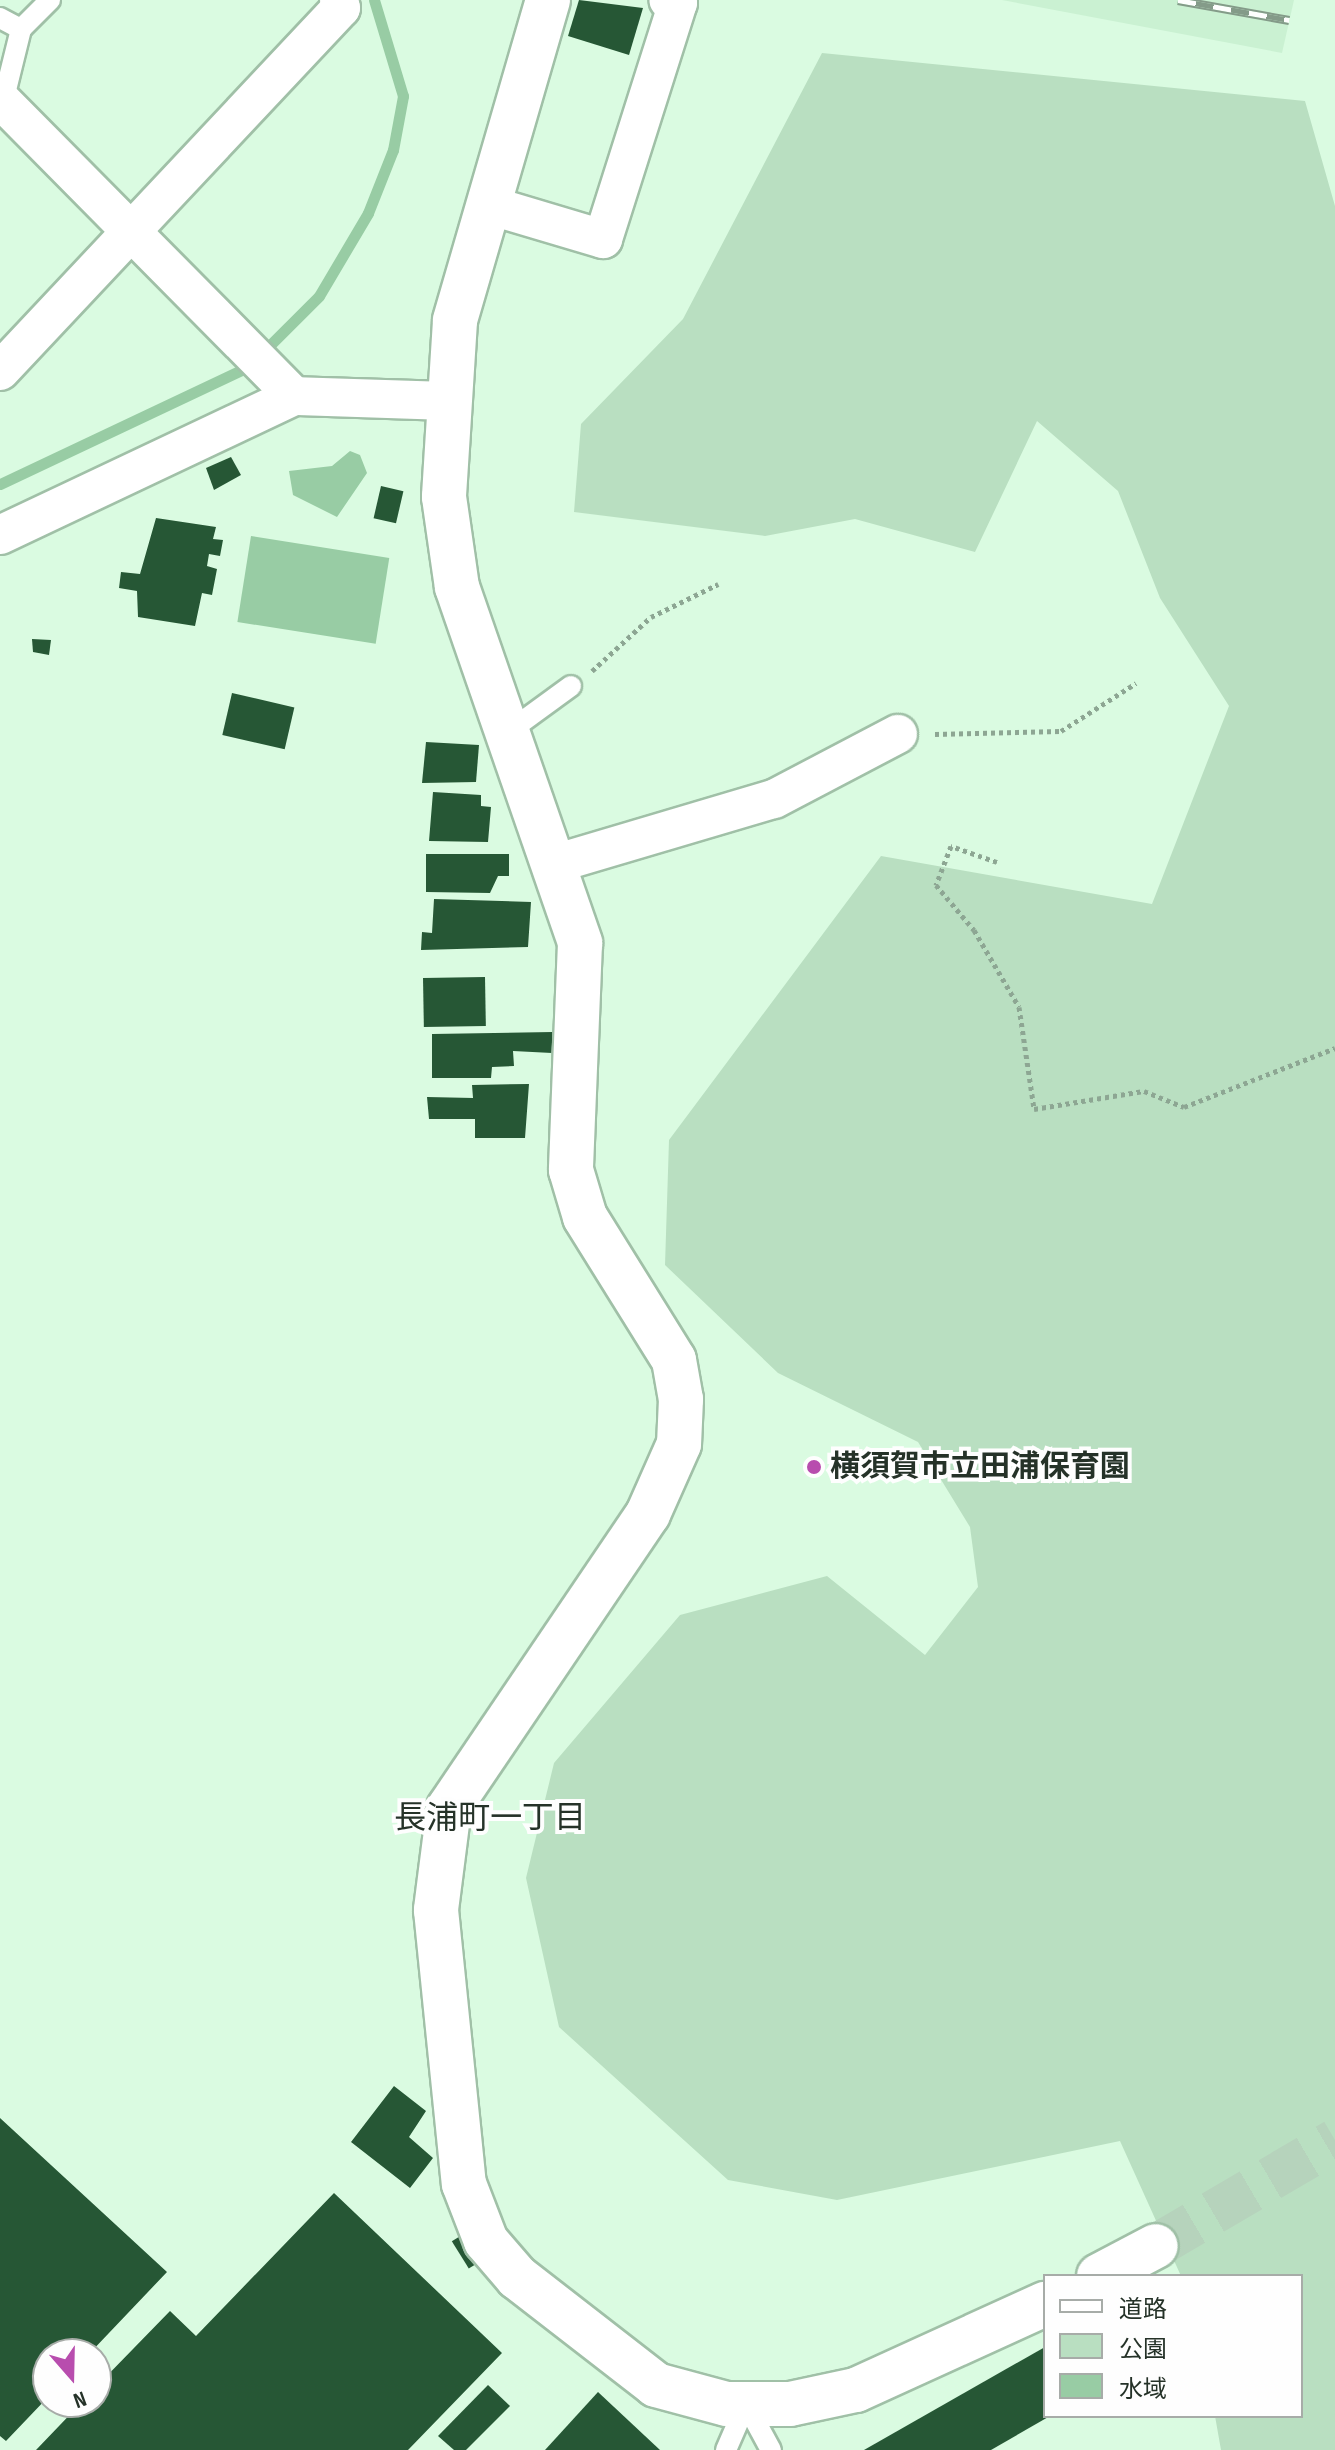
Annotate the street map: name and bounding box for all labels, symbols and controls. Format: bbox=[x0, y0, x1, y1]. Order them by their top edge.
place label: 横須賀市立田浦保育園 bbox=[830, 1449, 1130, 1485]
marker: 横須賀市立田浦保育園 bbox=[805, 1458, 823, 1476]
district label: 長浦町一丁目 bbox=[394, 1800, 586, 1838]
legend bbox=[1043, 2274, 1303, 2418]
text: 道路 bbox=[1119, 2295, 1167, 2324]
text: 公園 bbox=[1119, 2335, 1167, 2364]
north arrow bbox=[32, 2338, 112, 2418]
text: 水域 bbox=[1119, 2375, 1167, 2404]
text: N bbox=[70, 2384, 90, 2414]

